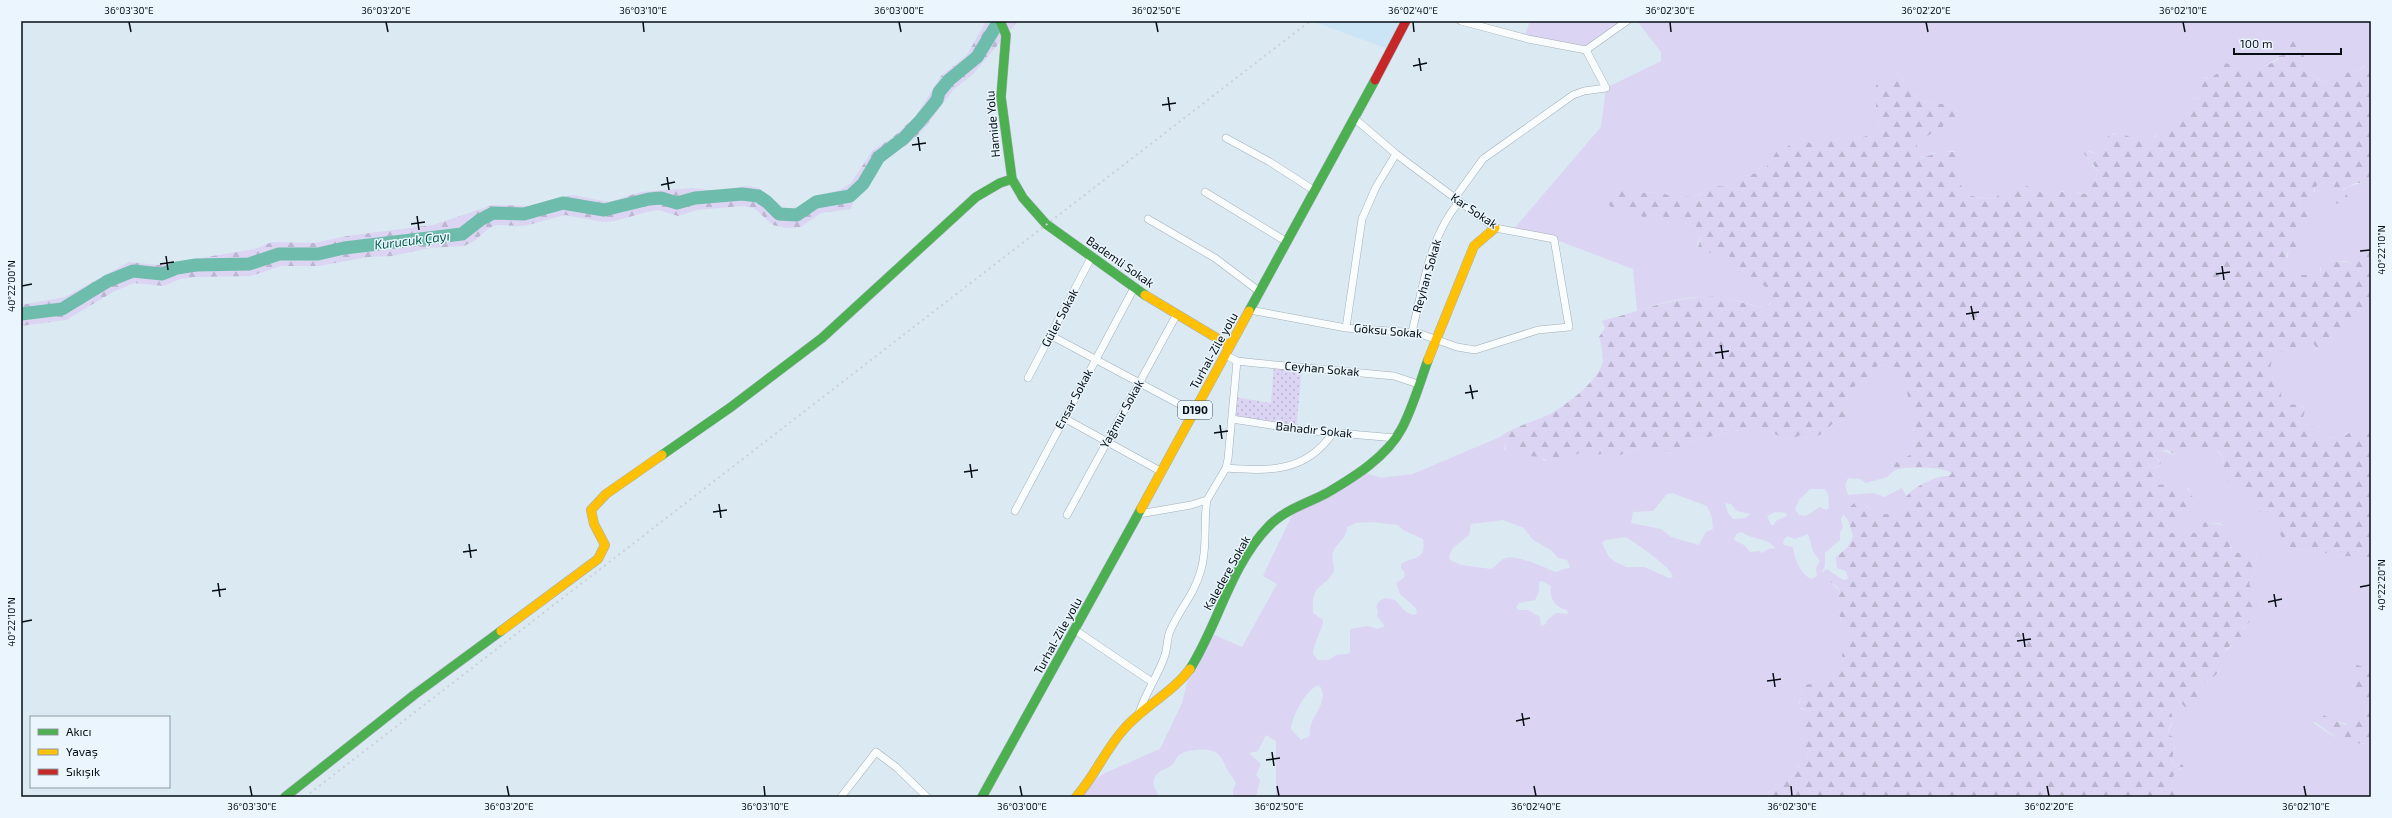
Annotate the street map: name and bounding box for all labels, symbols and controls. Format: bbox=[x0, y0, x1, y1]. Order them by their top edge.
text: 36°03'30"E bbox=[104, 4, 154, 16]
text: 36°03'20"E bbox=[361, 4, 411, 16]
text: 36°03'10"E bbox=[619, 4, 667, 16]
text: 36°03'00"E bbox=[874, 4, 924, 16]
text: 36°02'50"E bbox=[1131, 4, 1181, 16]
text: 36°02'40"E bbox=[1388, 4, 1438, 16]
text: 36°02'30"E bbox=[1645, 4, 1695, 16]
text: 36°02'20"E bbox=[1901, 4, 1951, 16]
text: 36°02'10"E bbox=[2159, 4, 2207, 16]
scale bar bbox=[2234, 30, 2341, 56]
text: 100 m bbox=[2240, 36, 2272, 50]
street label: Hamide Yolu bbox=[982, 90, 1002, 158]
street label: Kar Sokak bbox=[1449, 189, 1501, 231]
text: 40°22'10"N bbox=[2375, 225, 2387, 275]
water label: Kurucuk Çayı bbox=[373, 227, 451, 254]
street label: Bademli Sokak bbox=[1084, 233, 1157, 290]
street label: Reyhan Sokak bbox=[1409, 237, 1443, 314]
text: 40°22'00"N bbox=[5, 260, 17, 312]
street label: Güler Sokak bbox=[1038, 286, 1080, 349]
street label: Turhal-Zile yolu bbox=[1186, 310, 1240, 391]
street label: Göksu Sokak bbox=[1353, 320, 1423, 340]
street label: Ceyhan Sokak bbox=[1284, 358, 1360, 378]
street label: Ensar Sokak bbox=[1051, 366, 1095, 431]
street label: Yağmur Sokak bbox=[1096, 377, 1146, 450]
road number: D190 bbox=[1178, 401, 1212, 419]
street label: Bahadır Sokak bbox=[1275, 418, 1353, 440]
street label: Kaledere Sokak bbox=[1200, 533, 1252, 612]
text: 40°22'20"N bbox=[2375, 559, 2387, 611]
street label: Turhal-Zile yolu bbox=[1030, 595, 1084, 676]
text: 40°22'10"N bbox=[5, 597, 17, 647]
legend bbox=[30, 716, 170, 788]
text: Akıcı bbox=[66, 724, 91, 738]
text: Yavaş bbox=[66, 744, 98, 759]
text: Sıkışık bbox=[66, 764, 100, 779]
text: 36°03'30"E bbox=[227, 800, 277, 812]
text: 36°03'20"E bbox=[484, 800, 534, 812]
text: 36°03'10"E bbox=[741, 800, 789, 812]
text: 36°03'00"E bbox=[997, 800, 1047, 812]
text: 36°02'50"E bbox=[1254, 800, 1304, 812]
text: 36°02'40"E bbox=[1511, 800, 1561, 812]
text: 36°02'30"E bbox=[1767, 800, 1817, 812]
text: 36°02'20"E bbox=[2024, 800, 2074, 812]
text: 36°02'10"E bbox=[2282, 800, 2330, 812]

